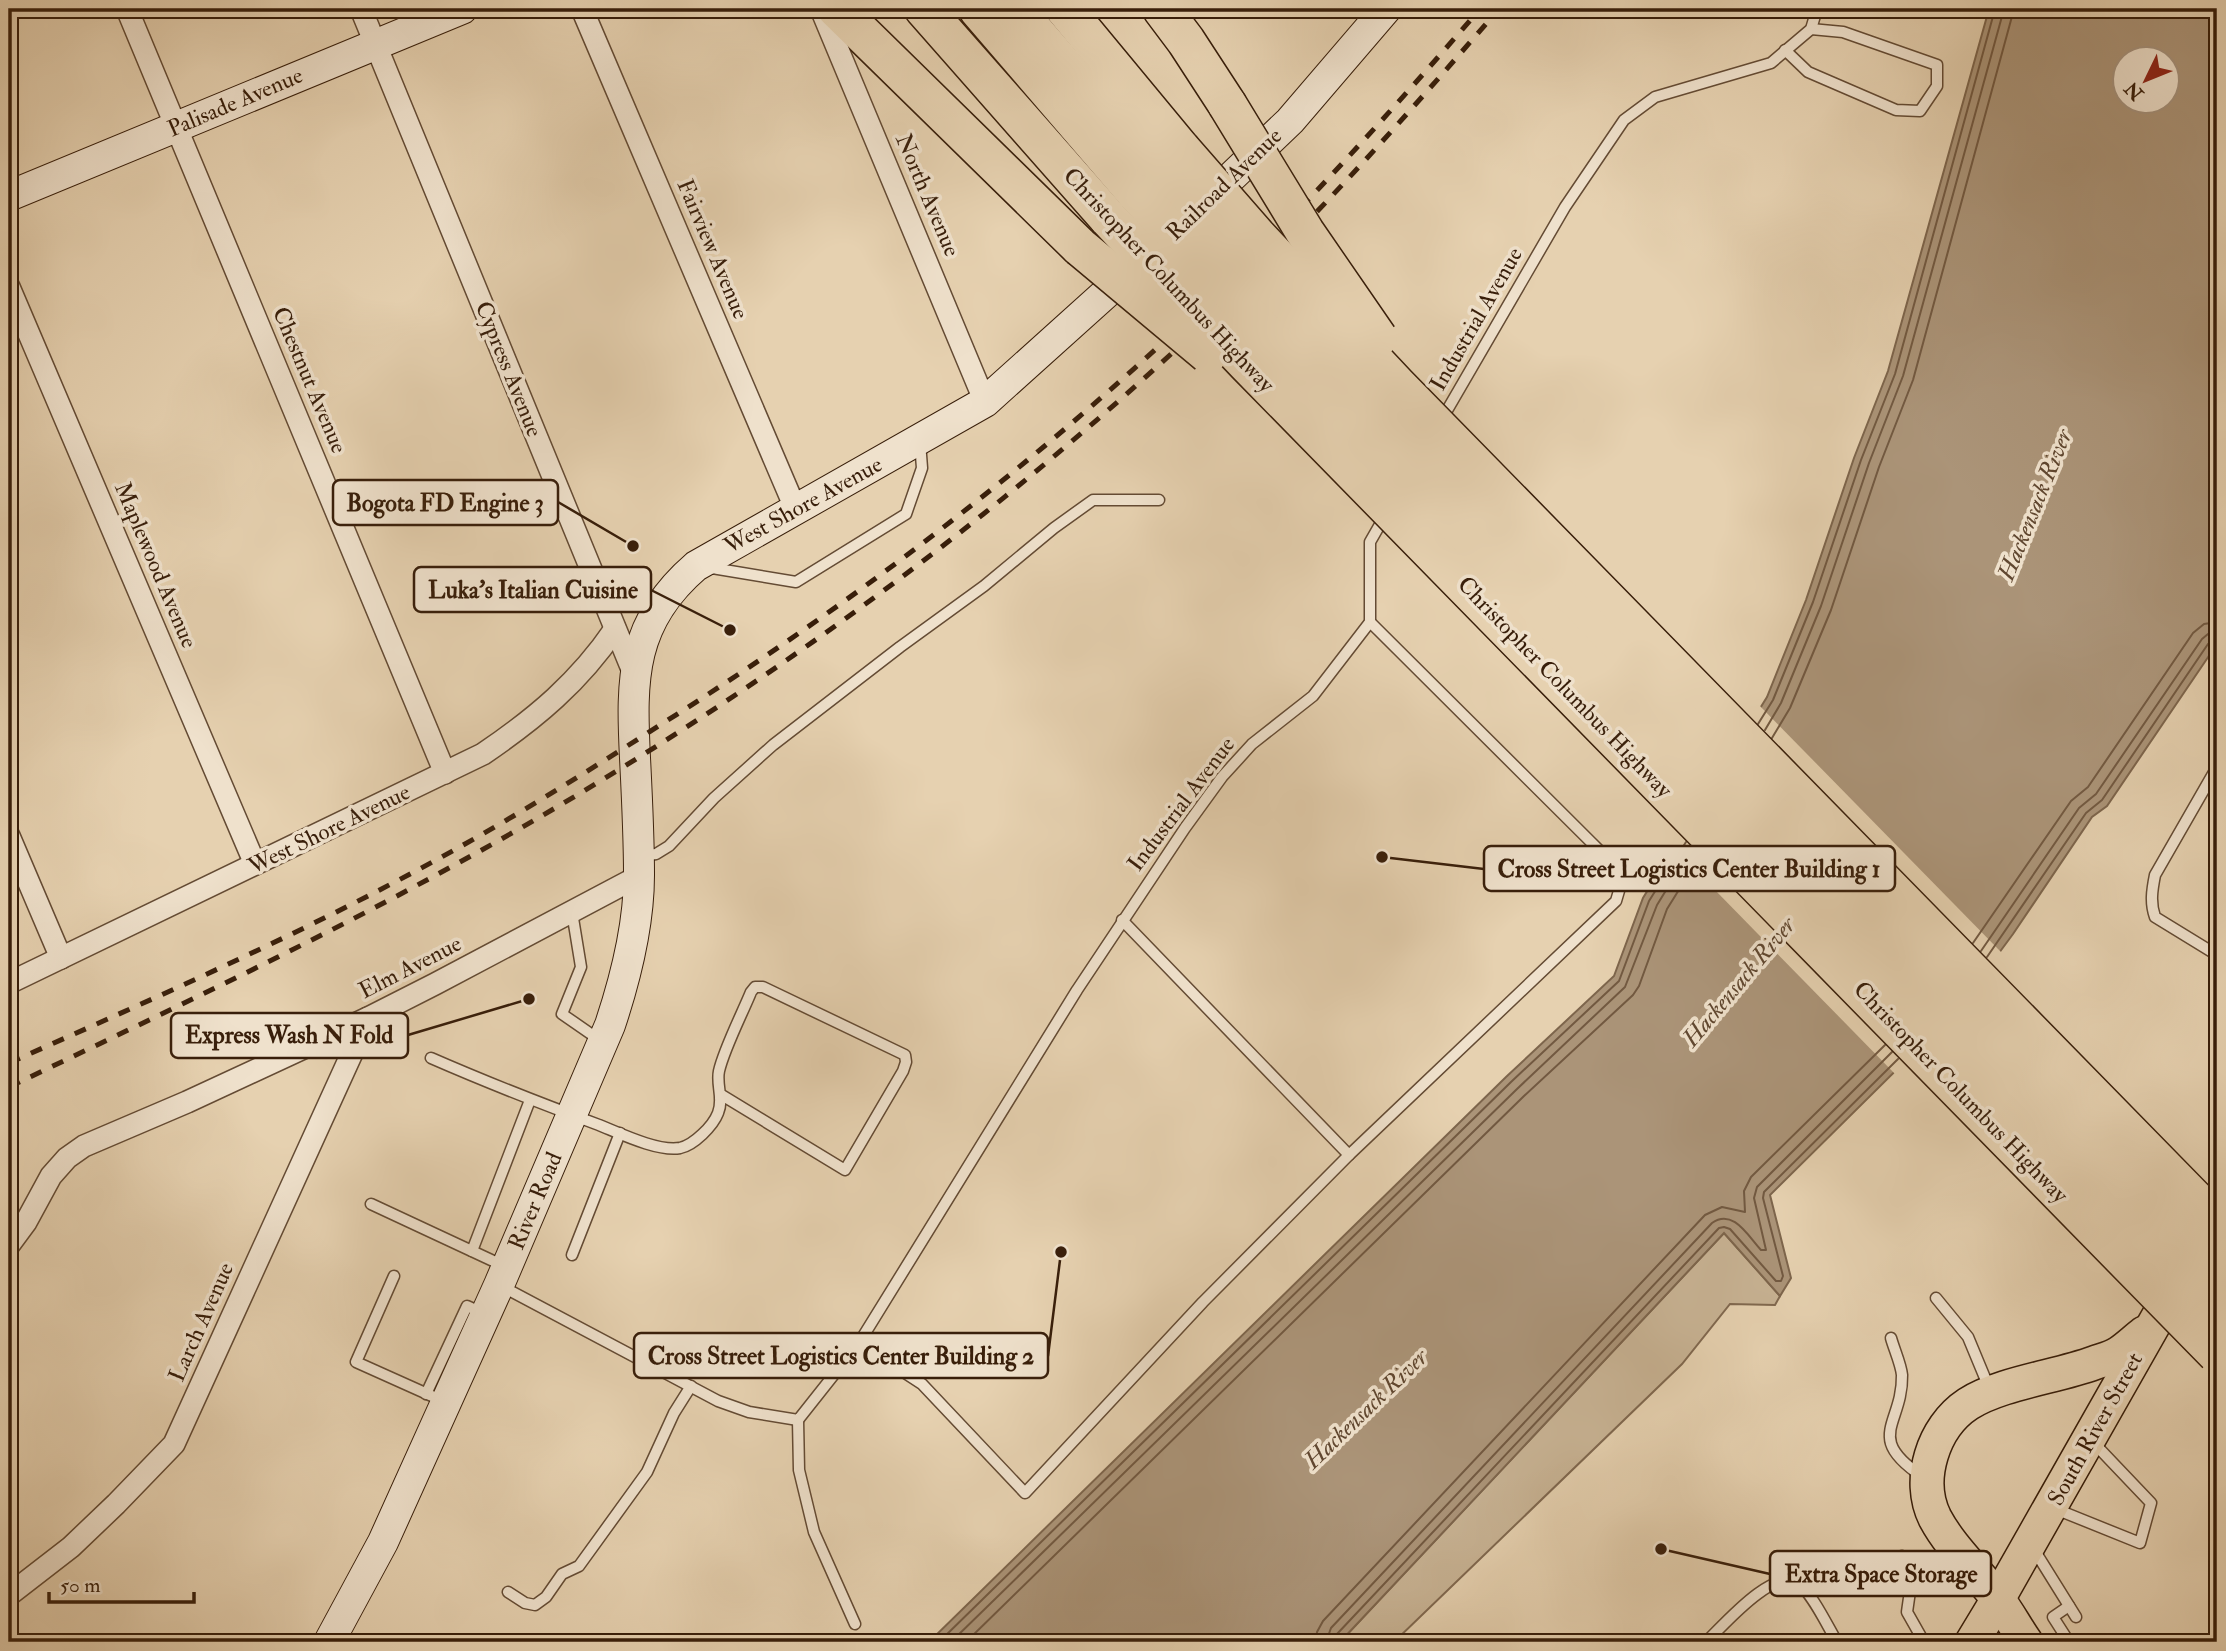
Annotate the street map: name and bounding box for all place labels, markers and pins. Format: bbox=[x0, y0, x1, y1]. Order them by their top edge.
callout: Bogota FD Engine 3 bbox=[333, 480, 558, 525]
callout: Luka's Italian Cuisine bbox=[414, 567, 651, 612]
callout: Cross Street Logistics Center Building 1 bbox=[1484, 846, 1895, 891]
callout: Express Wash N Fold bbox=[171, 1013, 408, 1058]
callout: Cross Street Logistics Center Building 2 bbox=[634, 1333, 1048, 1378]
callout: Extra Space Storage bbox=[1770, 1551, 1991, 1596]

